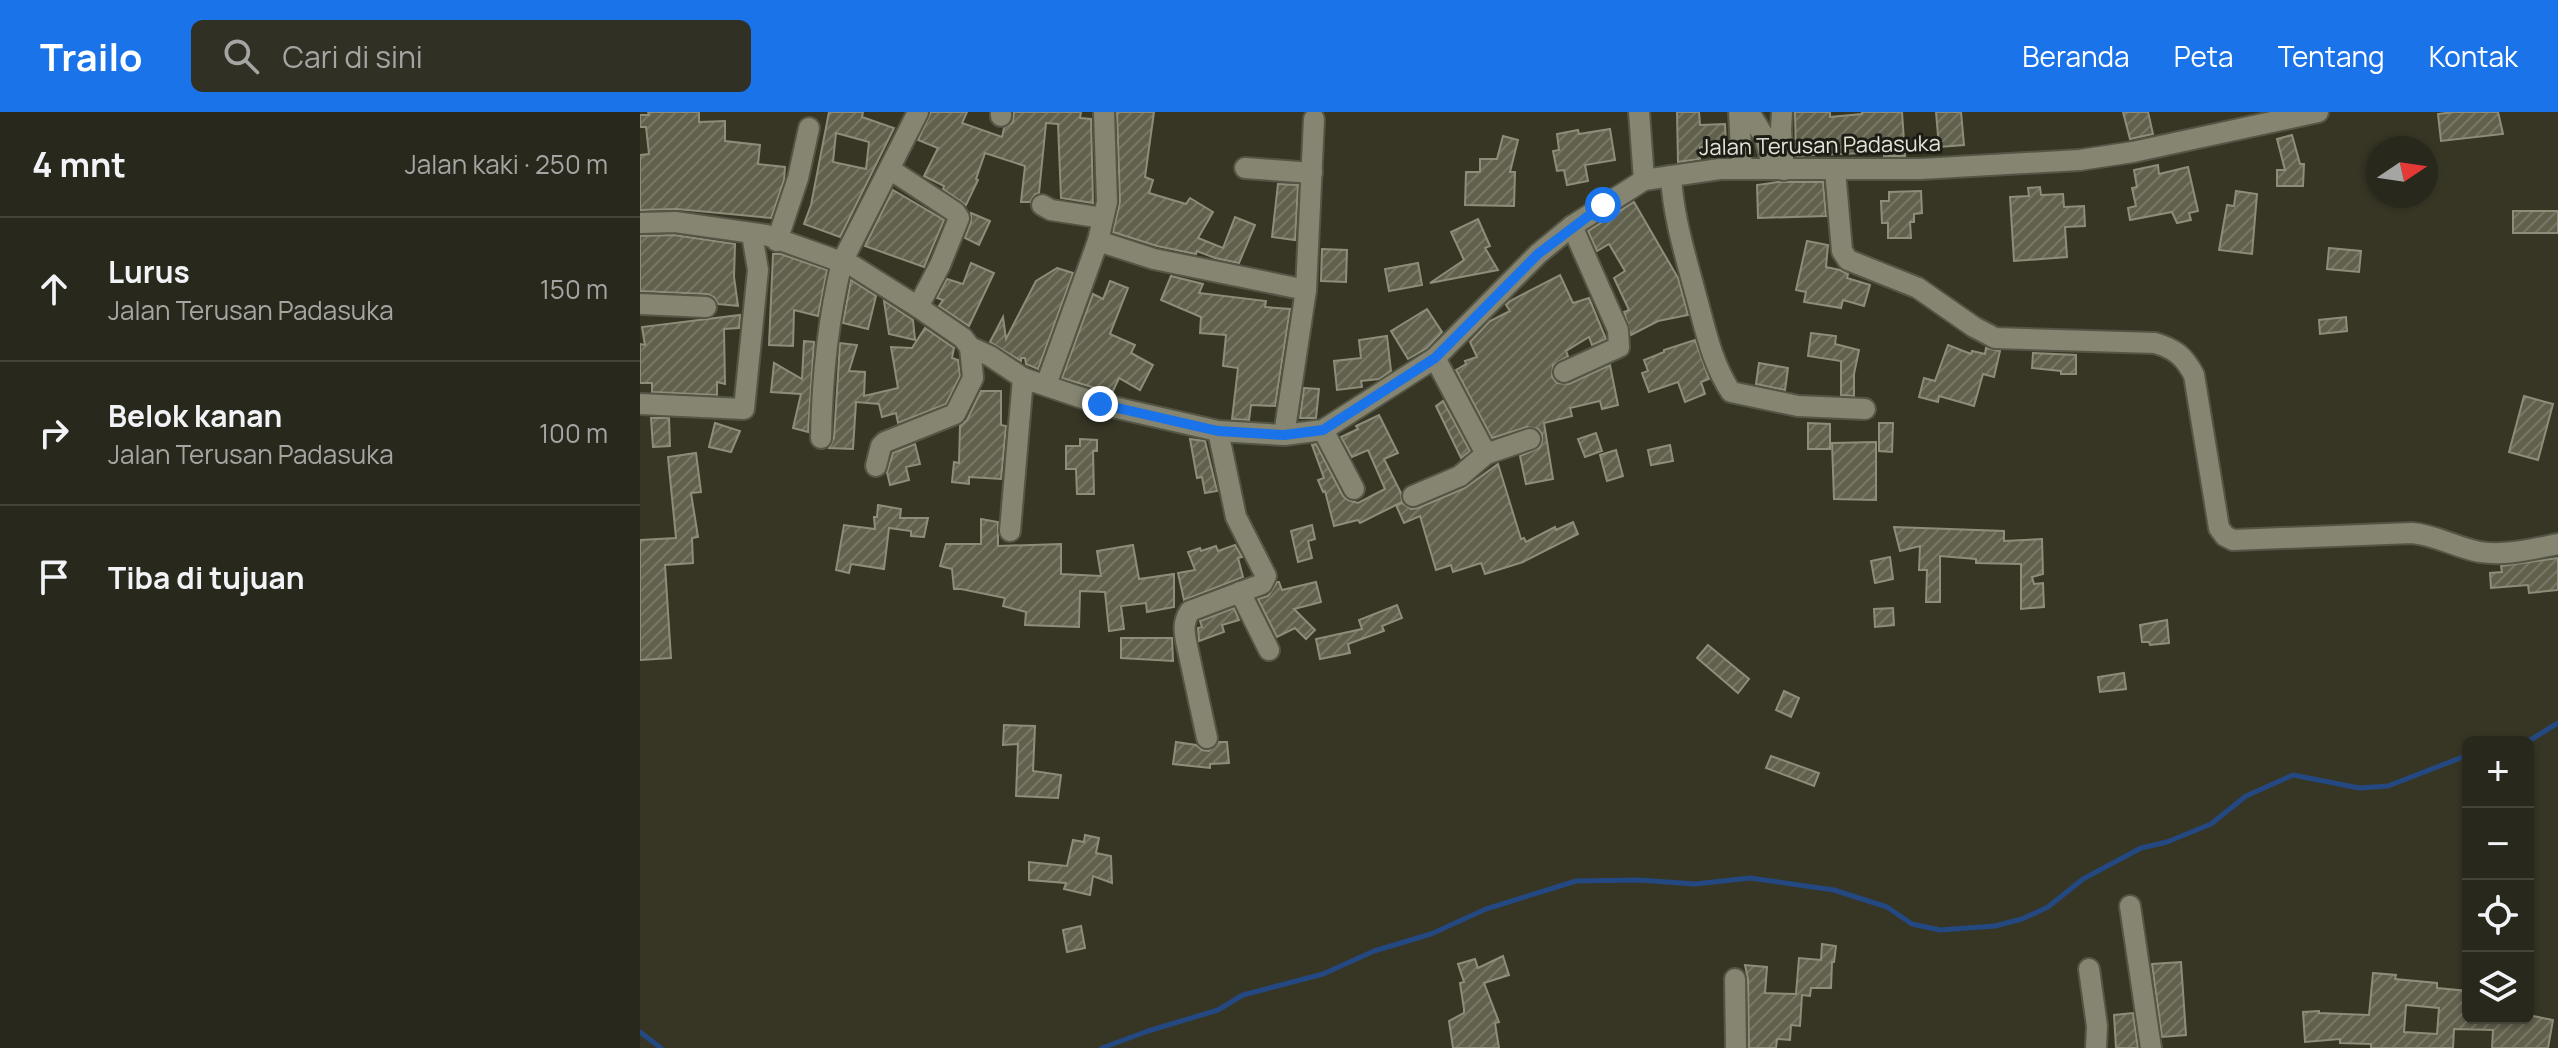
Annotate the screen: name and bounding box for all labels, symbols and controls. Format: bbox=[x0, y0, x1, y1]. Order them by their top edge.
search box bbox=[191, 20, 751, 92]
text: Trailo bbox=[40, 30, 143, 82]
icon: search bbox=[219, 34, 263, 78]
text: Cari di sini bbox=[283, 36, 423, 77]
text: Beranda bbox=[2022, 37, 2130, 75]
text: Peta bbox=[2174, 37, 2234, 75]
text: Tentang bbox=[2278, 37, 2385, 75]
text: Kontak bbox=[2429, 37, 2518, 75]
street label: Jalan Terusan Padasuka bbox=[1699, 128, 1941, 162]
north arrow bbox=[2366, 136, 2438, 208]
text: 4 mnt bbox=[32, 141, 126, 187]
text: Jalan kaki · 250 m bbox=[405, 146, 608, 182]
route start bbox=[1585, 187, 1621, 223]
text: Lurus bbox=[108, 251, 190, 292]
icon: ahead bbox=[32, 267, 76, 311]
text: 150 m bbox=[540, 271, 608, 307]
text: Jalan Terusan Padasuka bbox=[108, 292, 394, 328]
route end bbox=[1082, 386, 1118, 422]
text: Belok kanan bbox=[108, 395, 282, 436]
icon: right bbox=[32, 411, 76, 455]
text: 100 m bbox=[539, 415, 608, 451]
text: Jalan Terusan Padasuka bbox=[108, 436, 394, 472]
icon: arrive bbox=[32, 555, 76, 599]
text: Tiba di tujuan bbox=[108, 557, 305, 598]
map controls bbox=[2462, 736, 2534, 1024]
button: + bbox=[2462, 736, 2534, 808]
button: − bbox=[2462, 808, 2534, 880]
button: locate bbox=[2462, 880, 2534, 952]
button: layers bbox=[2462, 952, 2534, 1024]

